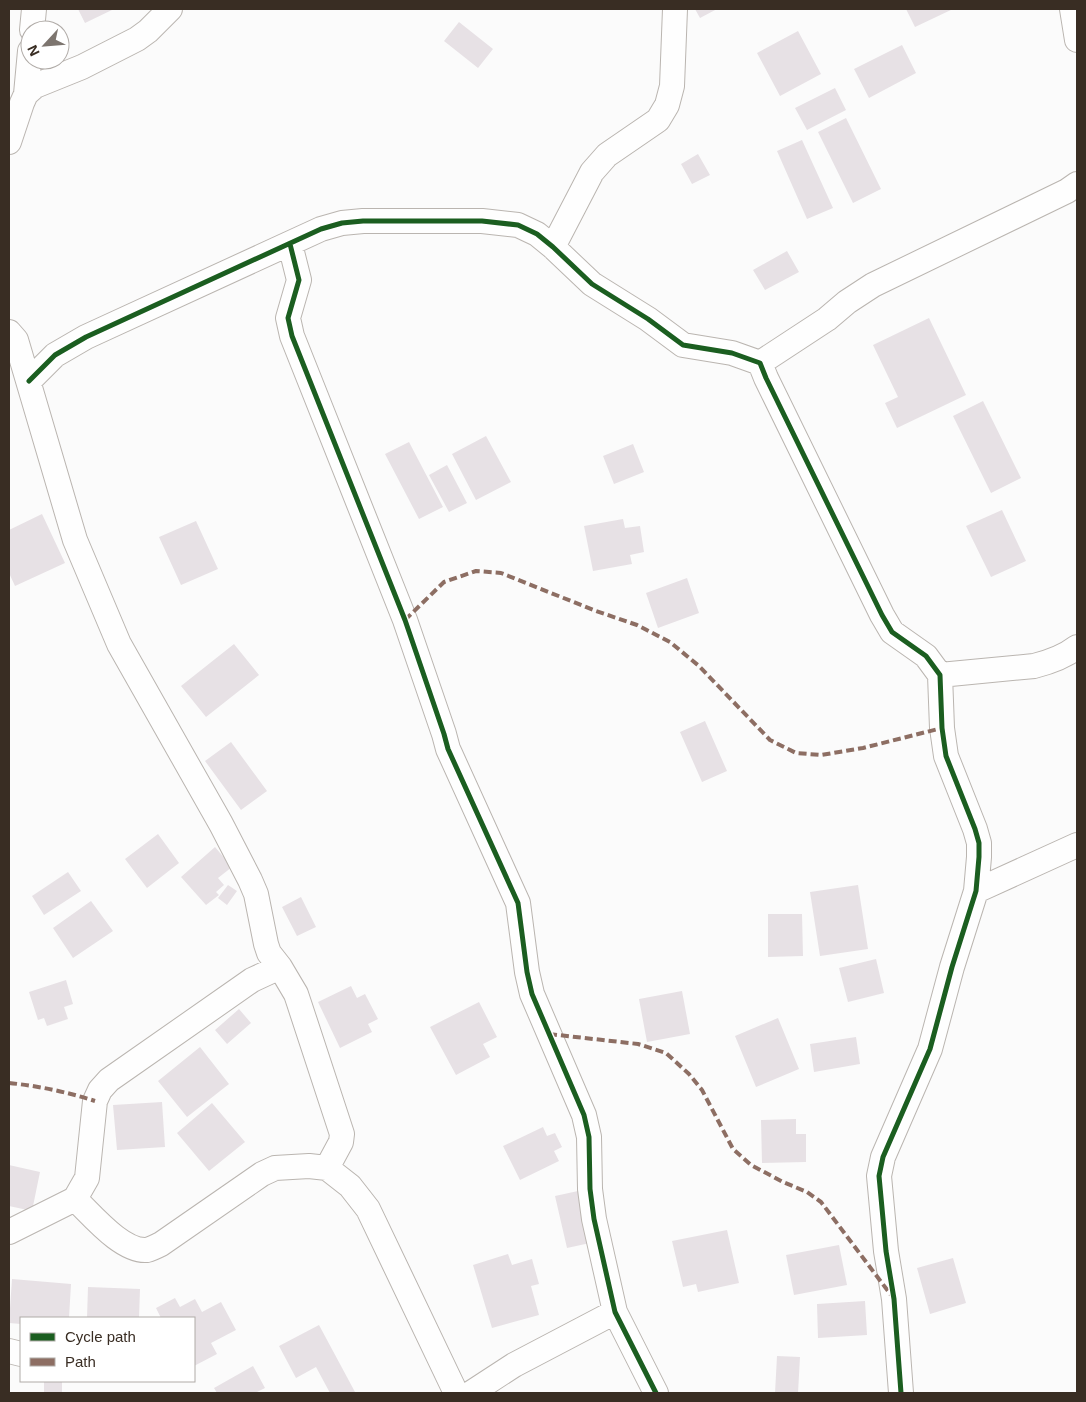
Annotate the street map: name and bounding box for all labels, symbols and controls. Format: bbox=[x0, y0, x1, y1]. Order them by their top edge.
north arrow bbox=[20, 20, 70, 70]
text: N bbox=[24, 43, 43, 59]
legend bbox=[20, 1317, 195, 1382]
text: Cycle path bbox=[65, 1328, 136, 1345]
text: Path bbox=[65, 1353, 96, 1370]

